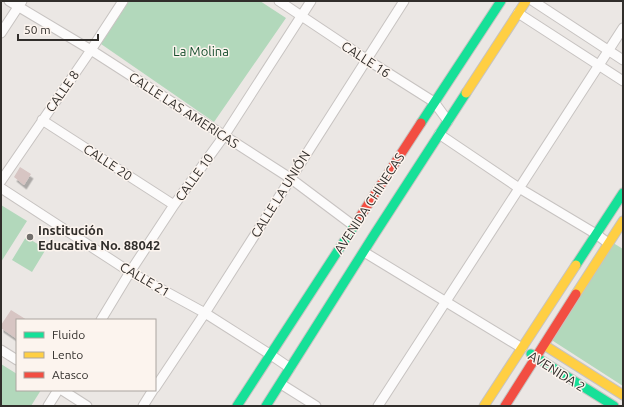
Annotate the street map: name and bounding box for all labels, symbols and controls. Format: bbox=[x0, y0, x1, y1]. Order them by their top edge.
scale bar bbox=[18, 16, 98, 42]
text: 50 m bbox=[24, 23, 51, 36]
street label: CALLE 16 bbox=[339, 38, 393, 80]
park label: La Molina bbox=[173, 44, 229, 58]
street label: CALLE 8 bbox=[43, 68, 81, 114]
street label: CALLE LAS AMERICAS bbox=[127, 69, 242, 151]
street label: CALLE 20 bbox=[81, 141, 135, 183]
street label: CALLE LA UNIÓN bbox=[248, 148, 312, 240]
street label: AVENIDA CHINECAS bbox=[331, 150, 407, 256]
street label: CALLE 10 bbox=[172, 151, 216, 203]
place label: Institución Educativa No. 88042 bbox=[38, 223, 160, 252]
marker: Institución Educativa No. 88042 bbox=[25, 232, 35, 242]
street label: CALLE 21 bbox=[118, 259, 172, 299]
legend bbox=[16, 319, 156, 391]
text: Fluido bbox=[52, 328, 85, 341]
text: Lento bbox=[52, 348, 83, 361]
street label: AVENIDA 2 bbox=[526, 348, 588, 394]
text: Atasco bbox=[52, 368, 88, 381]

